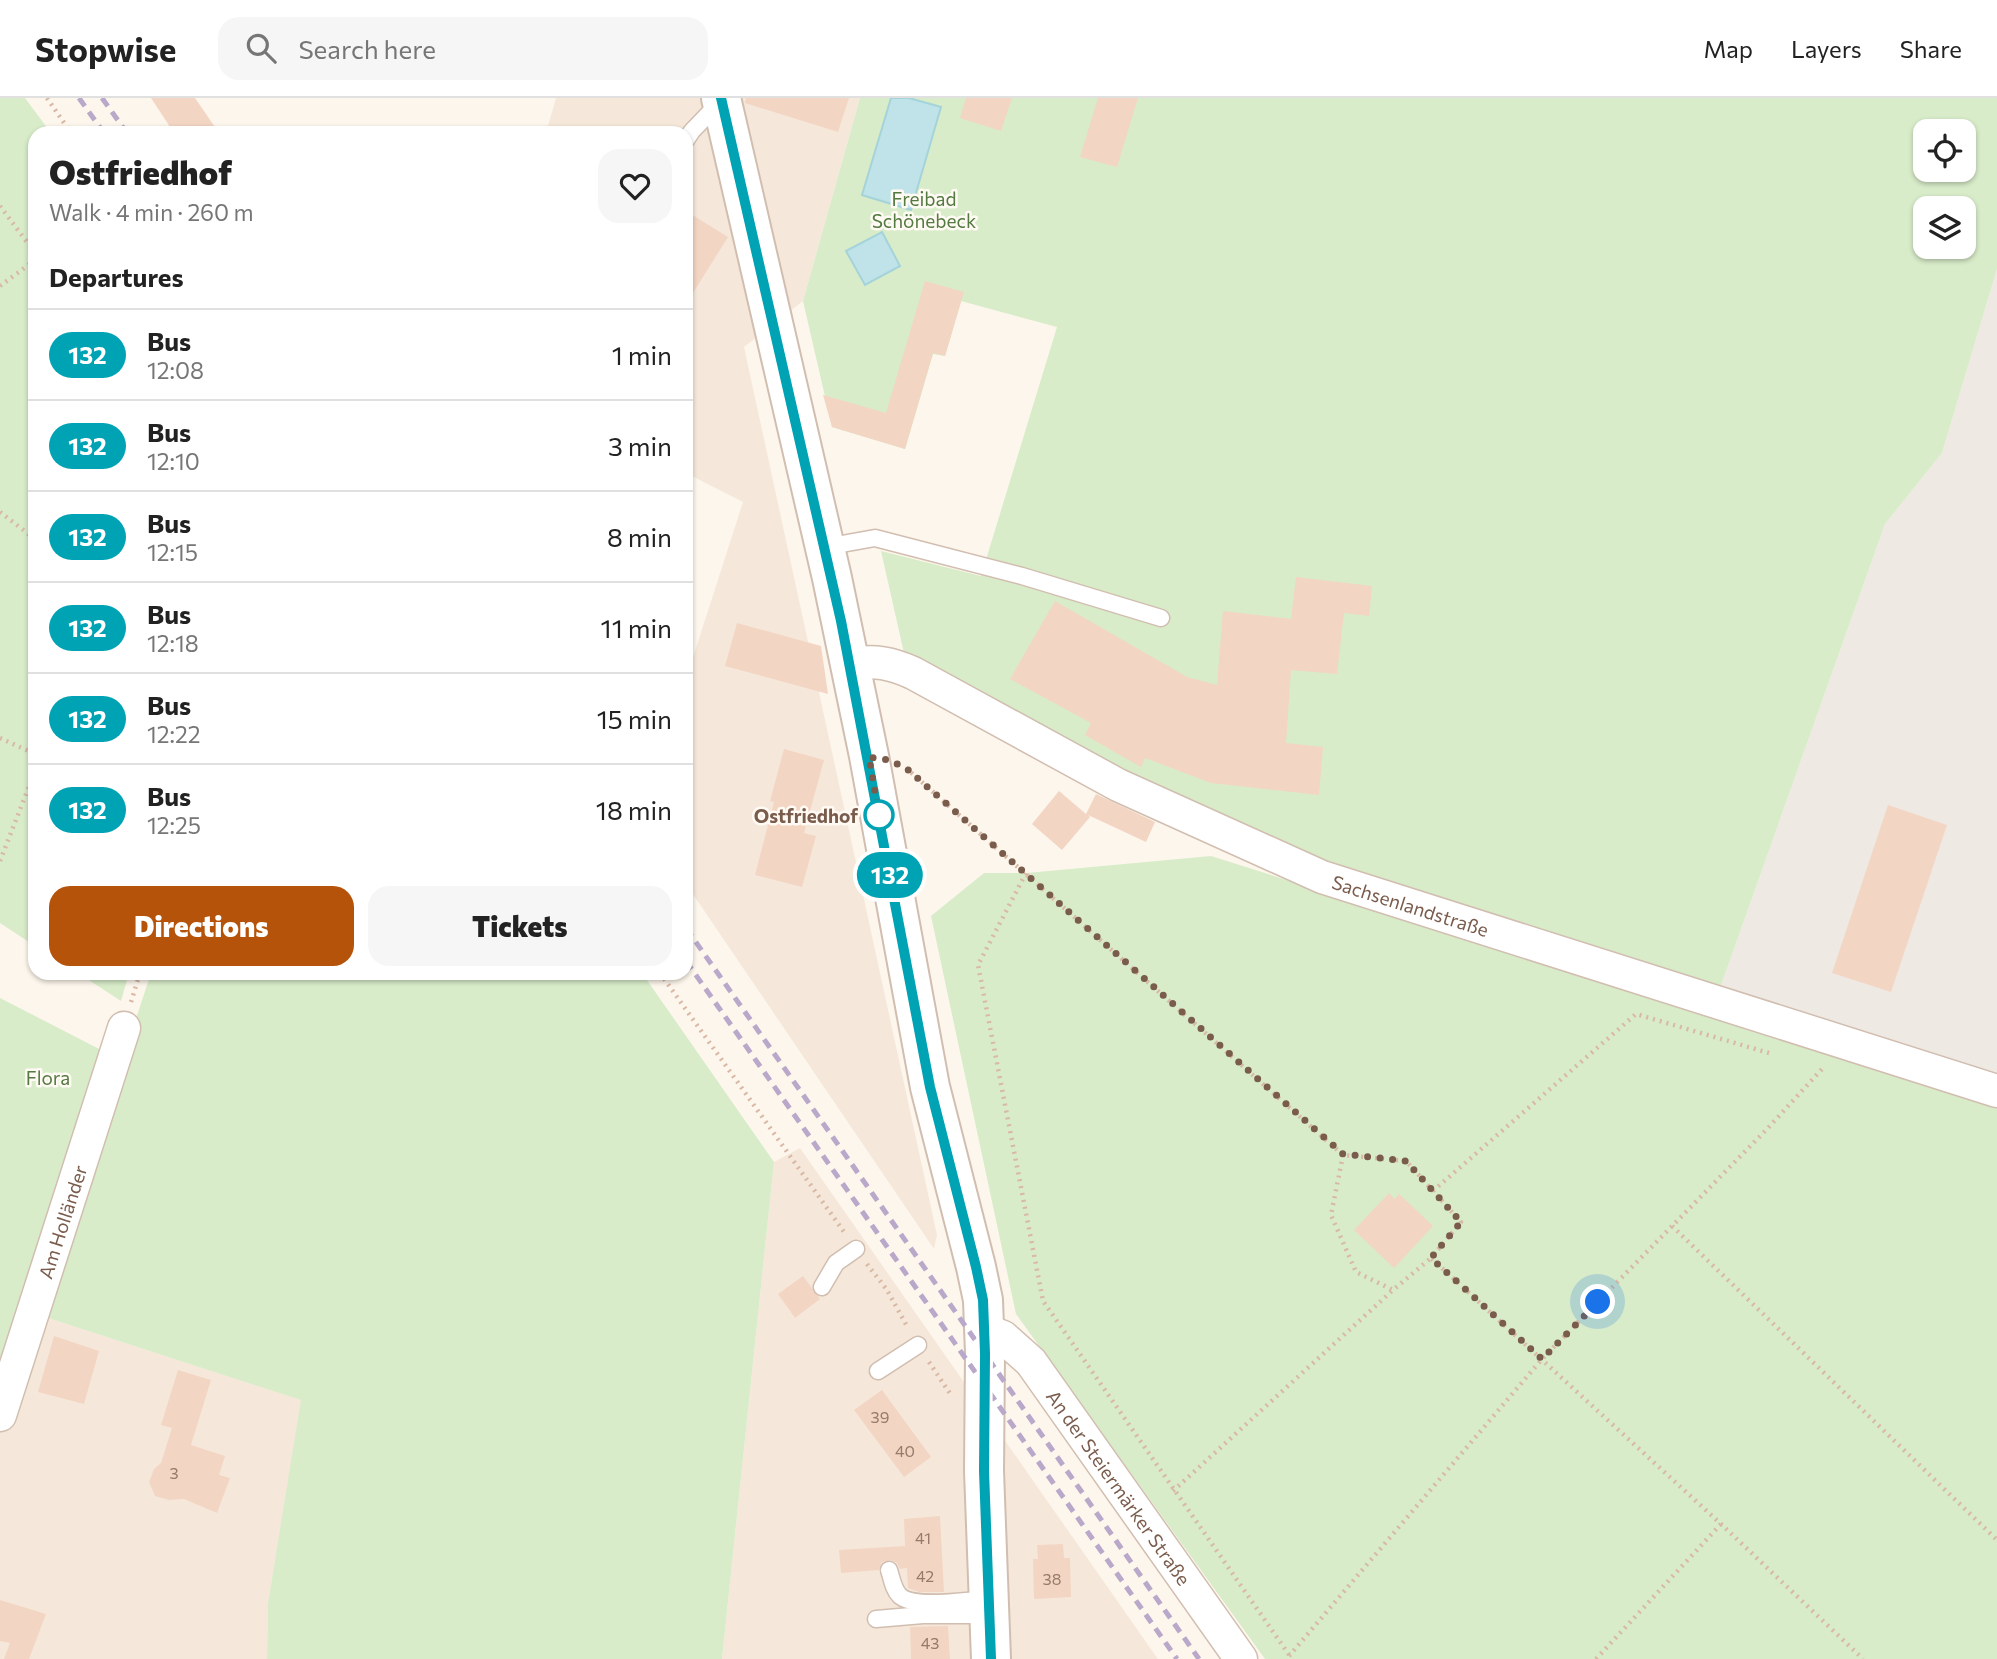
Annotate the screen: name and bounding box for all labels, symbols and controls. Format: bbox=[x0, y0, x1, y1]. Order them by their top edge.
search box bbox=[218, 17, 708, 80]
text: Stopwise bbox=[35, 28, 176, 69]
icon: search bbox=[242, 29, 280, 67]
text: Search here bbox=[298, 33, 436, 64]
text: Map bbox=[1704, 34, 1753, 63]
text: Layers bbox=[1791, 34, 1862, 63]
text: Share bbox=[1900, 34, 1962, 63]
map controls bbox=[1913, 119, 1976, 259]
button: locate bbox=[1913, 119, 1976, 182]
button: heart bbox=[598, 149, 672, 223]
text: Ostfriedhof bbox=[49, 151, 232, 192]
park label: Freibad Schönebeck bbox=[872, 187, 976, 232]
button: layers bbox=[1913, 196, 1976, 259]
text: Walk · 4 min · 260 m bbox=[49, 198, 254, 226]
text: Departures bbox=[49, 261, 184, 292]
text: Bus bbox=[147, 325, 191, 356]
text: 1 min bbox=[612, 339, 672, 370]
text: 132 bbox=[68, 340, 107, 369]
text: 12:08 bbox=[147, 356, 204, 384]
text: Bus bbox=[147, 416, 191, 447]
text: 3 min bbox=[608, 430, 672, 461]
text: 132 bbox=[68, 431, 107, 460]
text: 12:10 bbox=[147, 447, 200, 475]
text: Bus bbox=[147, 507, 191, 538]
text: 8 min bbox=[607, 521, 672, 552]
text: 132 bbox=[68, 522, 107, 551]
text: 12:15 bbox=[147, 538, 198, 566]
text: Bus bbox=[147, 598, 191, 629]
text: 11 min bbox=[601, 612, 672, 643]
text: 132 bbox=[68, 613, 107, 642]
text: 12:18 bbox=[147, 629, 199, 657]
text: Bus bbox=[147, 689, 191, 720]
text: 15 min bbox=[597, 703, 672, 734]
text: 132 bbox=[68, 704, 107, 733]
text: 12:22 bbox=[147, 720, 201, 748]
text: Bus bbox=[147, 780, 191, 811]
text: 18 min bbox=[596, 794, 672, 825]
text: 132 bbox=[68, 795, 107, 824]
marker: Ostfriedhof bbox=[864, 800, 894, 830]
place label: Ostfriedhof bbox=[754, 804, 858, 827]
text: 12:25 bbox=[147, 811, 201, 839]
line badge: 132 bbox=[850, 852, 930, 898]
text: 132 bbox=[871, 860, 909, 889]
street label: Sachsenlandstraße bbox=[1329, 869, 1492, 941]
button: Directions bbox=[49, 886, 354, 966]
button: Tickets bbox=[368, 886, 672, 966]
park label: Flora bbox=[26, 1066, 70, 1089]
street label: Am Holländer bbox=[33, 1162, 91, 1281]
your location bbox=[1580, 1284, 1615, 1319]
street label: An der Steiermärker Straße bbox=[1043, 1385, 1196, 1589]
house number: 39 bbox=[871, 1407, 889, 1426]
house number: 40 bbox=[895, 1441, 915, 1460]
house number: 3 bbox=[169, 1463, 179, 1482]
house number: 41 bbox=[915, 1528, 931, 1547]
house number: 42 bbox=[916, 1566, 934, 1585]
house number: 38 bbox=[1043, 1569, 1061, 1588]
house number: 43 bbox=[921, 1633, 939, 1652]

